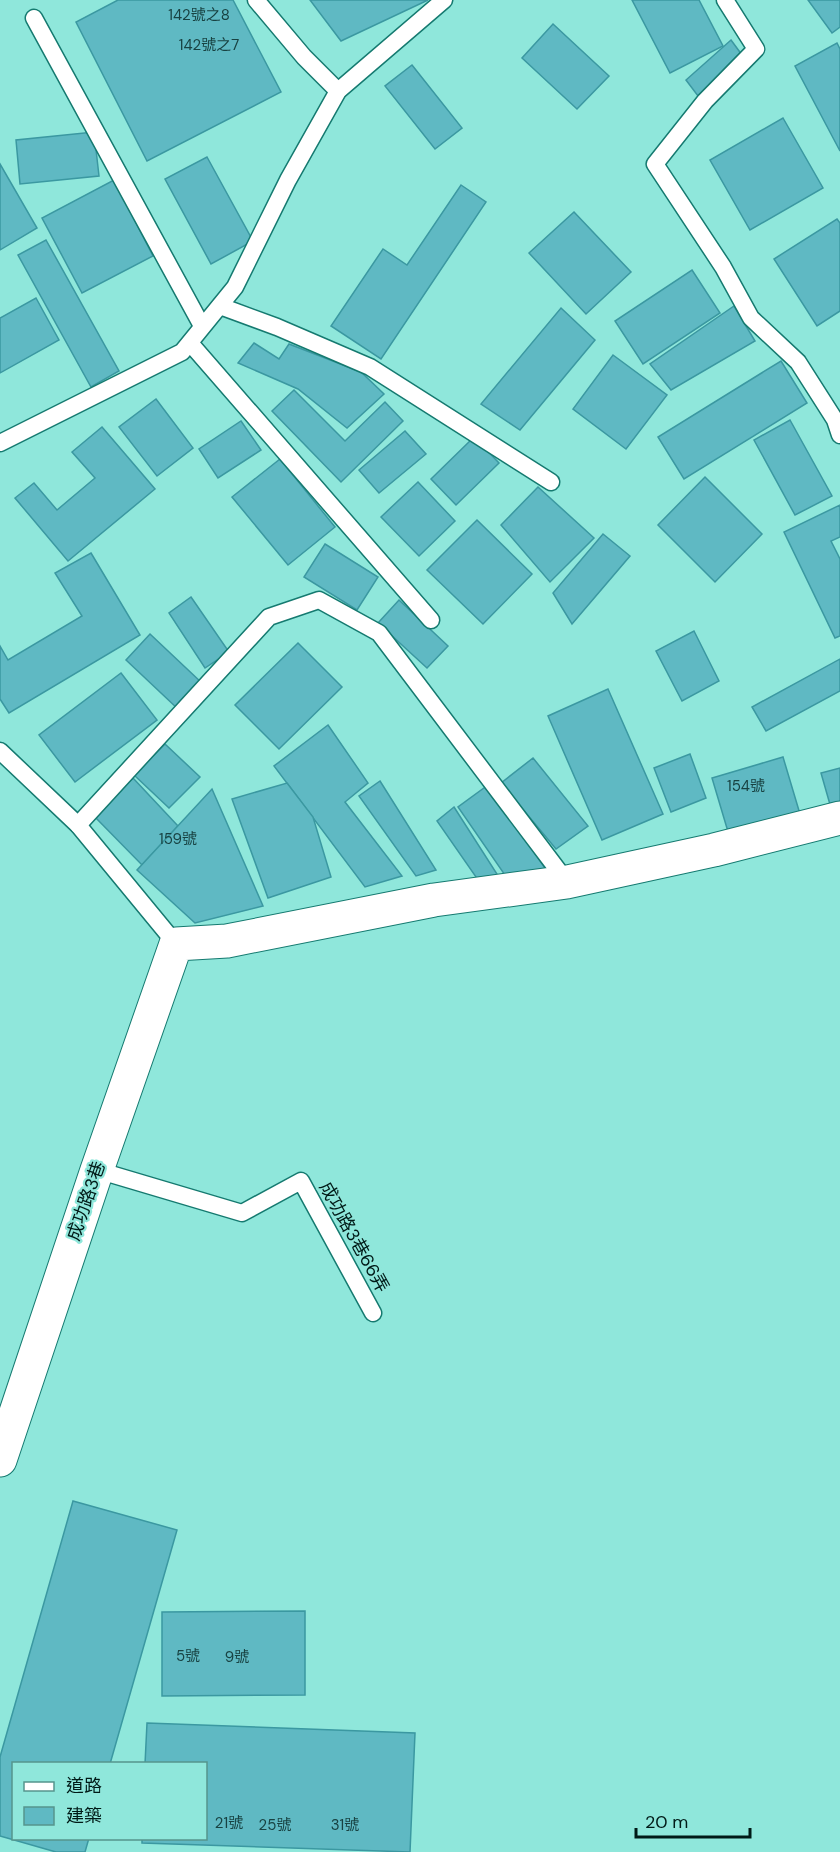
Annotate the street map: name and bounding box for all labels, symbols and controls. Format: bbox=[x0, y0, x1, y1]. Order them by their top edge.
house number: 142號之8 bbox=[168, 5, 230, 25]
house number: 142號之7 bbox=[179, 35, 239, 55]
house number: 154號 bbox=[727, 776, 765, 796]
house number: 159號 bbox=[159, 829, 197, 849]
street label: 成功路3巷 bbox=[61, 1158, 111, 1244]
street label: 成功路3巷66弄 bbox=[314, 1177, 394, 1297]
house number: 5號 bbox=[176, 1646, 200, 1666]
house number: 9號 bbox=[225, 1647, 249, 1667]
legend bbox=[12, 1762, 207, 1840]
text: 道路 bbox=[66, 1774, 102, 1798]
scale bar bbox=[636, 1801, 750, 1839]
text: 建築 bbox=[66, 1804, 102, 1828]
text: 20 m bbox=[645, 1810, 688, 1834]
house number: 21號 bbox=[215, 1813, 243, 1833]
house number: 25號 bbox=[259, 1815, 291, 1835]
house number: 31號 bbox=[331, 1815, 359, 1835]

